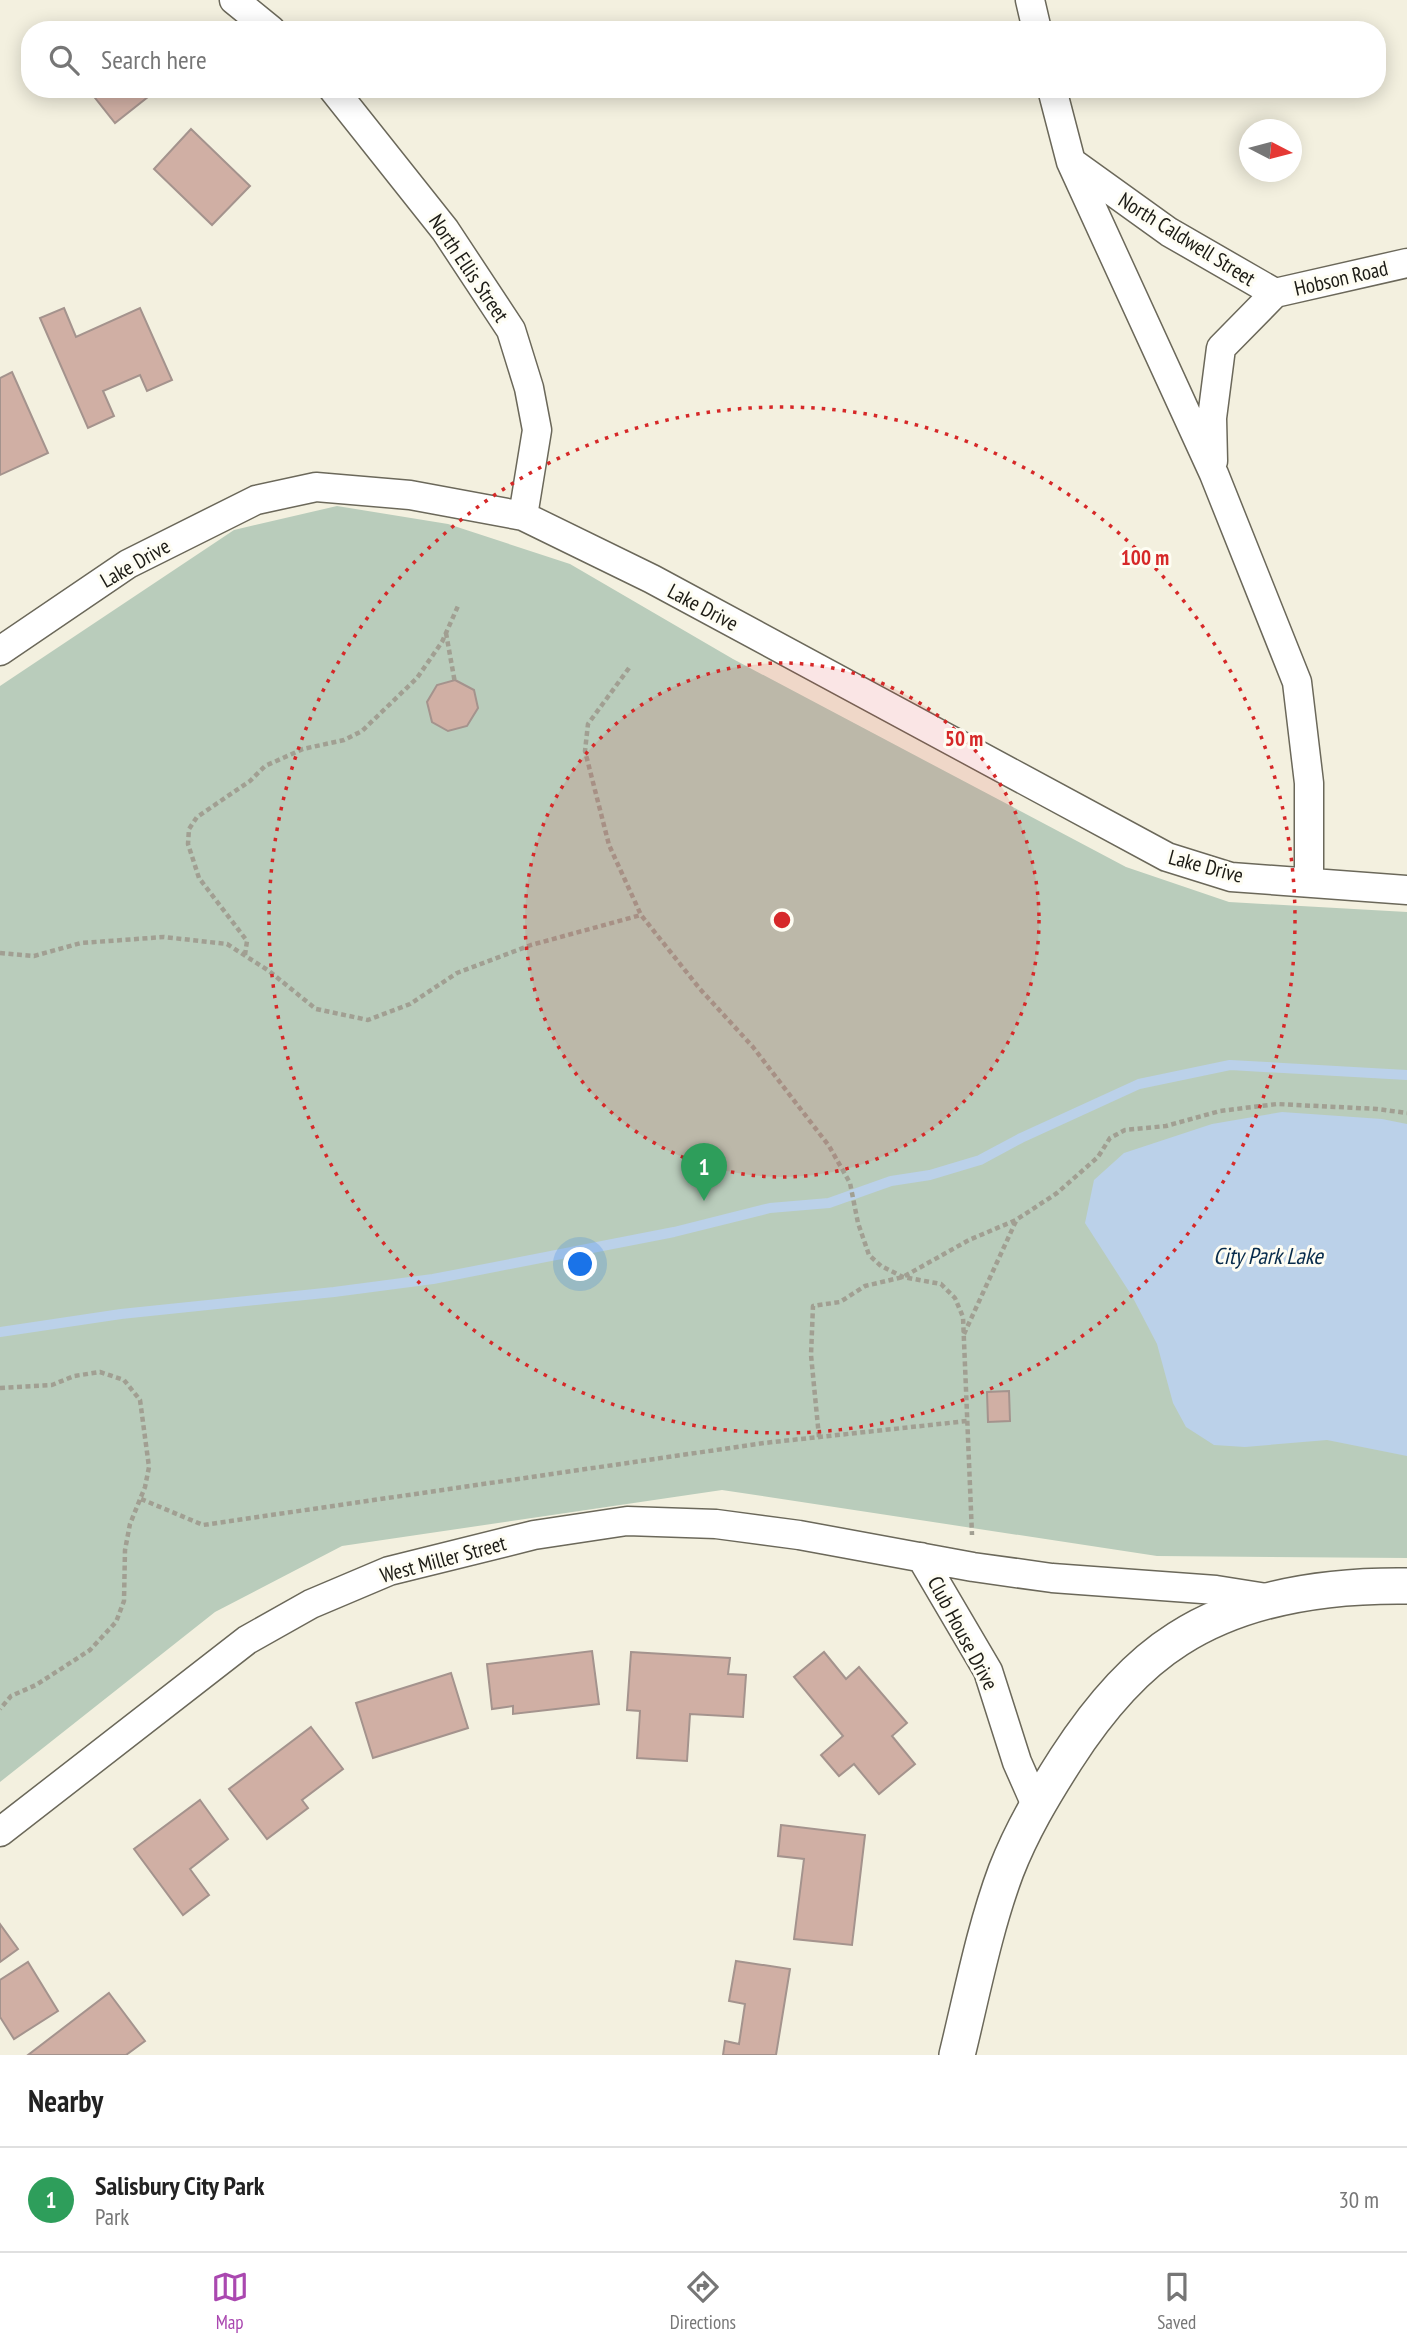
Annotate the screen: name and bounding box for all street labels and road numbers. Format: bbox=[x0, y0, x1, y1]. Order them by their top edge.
street label: North Caldwell Street bbox=[1114, 186, 1261, 292]
street label: North Ellis Street bbox=[423, 209, 515, 327]
street label: Hobson Road bbox=[1292, 254, 1390, 302]
street label: Lake Drive bbox=[95, 532, 175, 594]
street label: Lake Drive bbox=[663, 577, 743, 637]
street label: Lake Drive bbox=[1166, 843, 1246, 889]
street label: West Miller Street bbox=[377, 1529, 509, 1589]
street label: Club House Drive bbox=[922, 1571, 1004, 1695]

